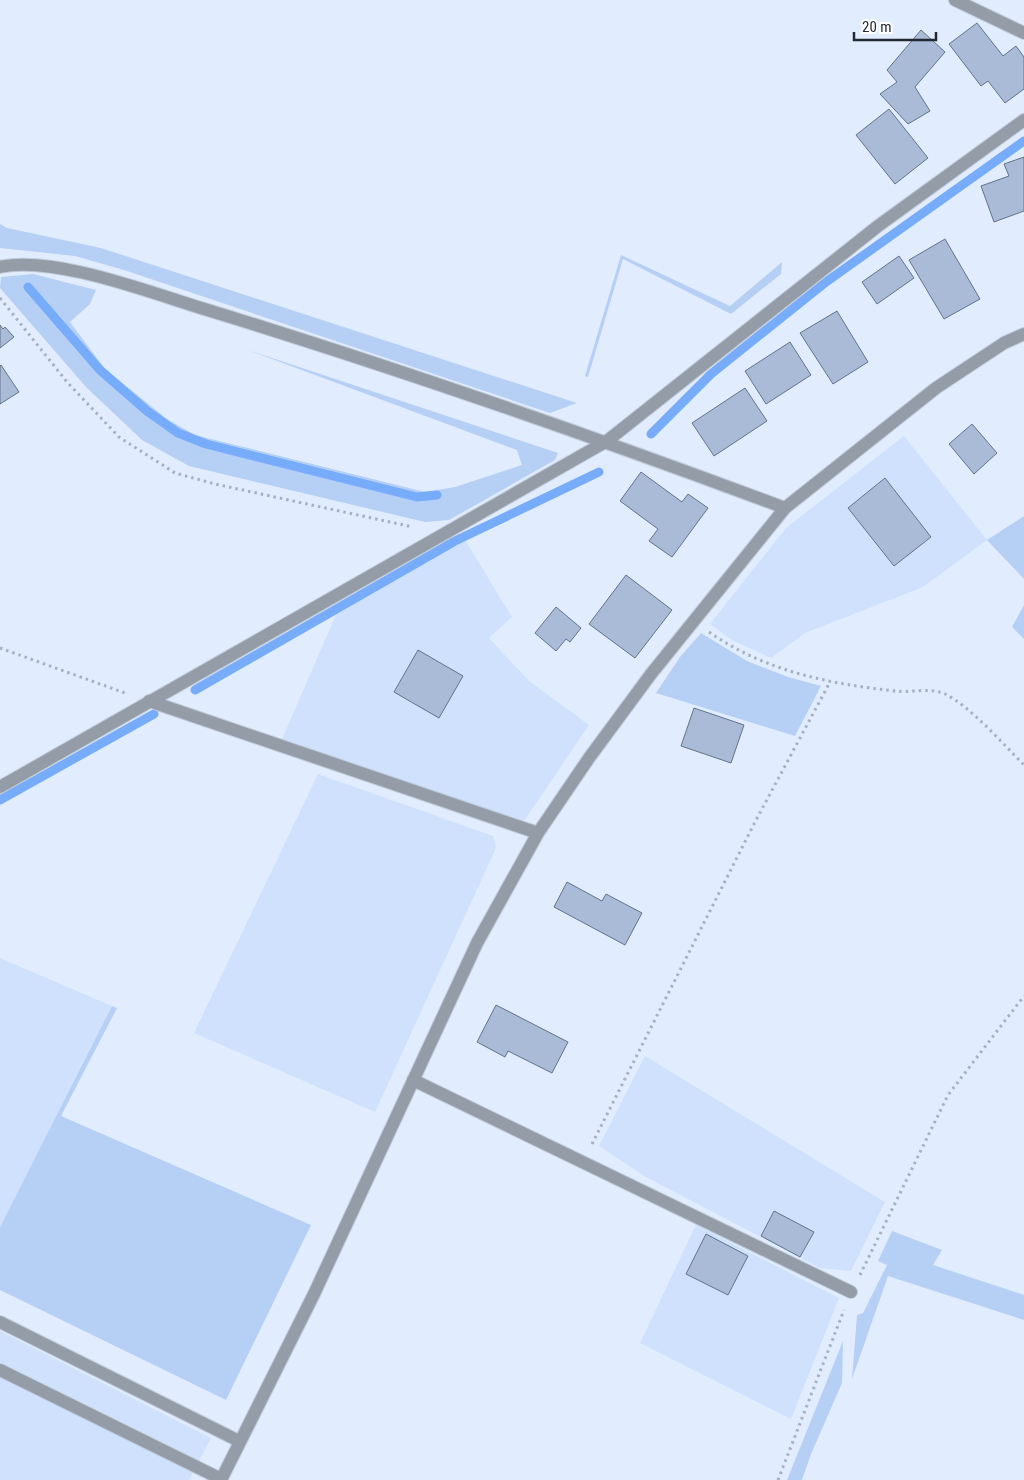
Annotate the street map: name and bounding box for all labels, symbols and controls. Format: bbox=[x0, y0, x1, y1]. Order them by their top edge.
scale bar bbox=[854, 10, 936, 42]
text: 20 m bbox=[862, 18, 892, 36]

